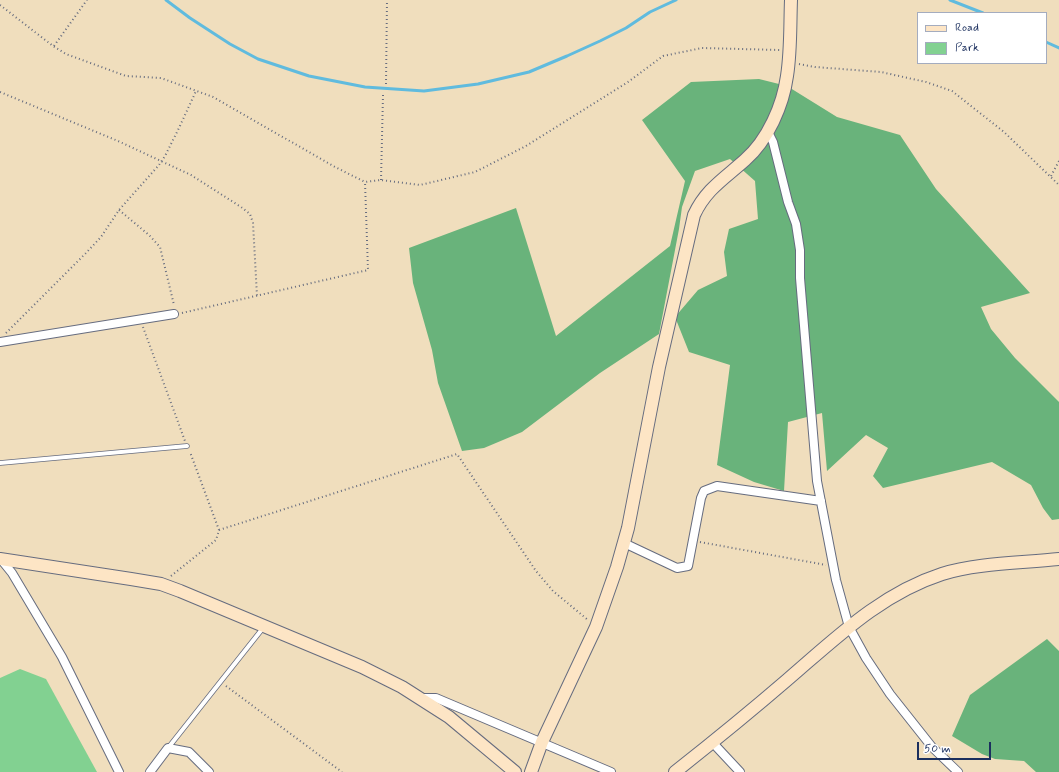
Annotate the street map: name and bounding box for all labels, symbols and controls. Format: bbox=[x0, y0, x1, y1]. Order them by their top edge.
legend bbox=[917, 12, 1047, 64]
text: Road bbox=[955, 20, 979, 36]
text: Park bbox=[955, 40, 979, 56]
scale bar bbox=[919, 734, 993, 760]
text: 50 m bbox=[924, 741, 951, 757]

